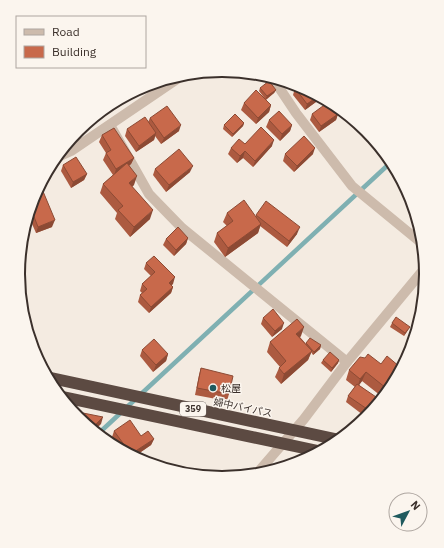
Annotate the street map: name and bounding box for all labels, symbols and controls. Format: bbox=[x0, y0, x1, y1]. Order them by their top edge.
legend bbox=[16, 16, 146, 68]
text: Road bbox=[52, 24, 80, 39]
text: Building bbox=[52, 44, 97, 59]
place label: 松屋 bbox=[221, 382, 241, 395]
marker: 松屋 bbox=[208, 383, 218, 393]
street label: 婦中バイパス bbox=[212, 395, 274, 420]
road number: 359 bbox=[180, 402, 206, 416]
north arrow bbox=[388, 492, 428, 532]
text: N bbox=[408, 498, 423, 513]

